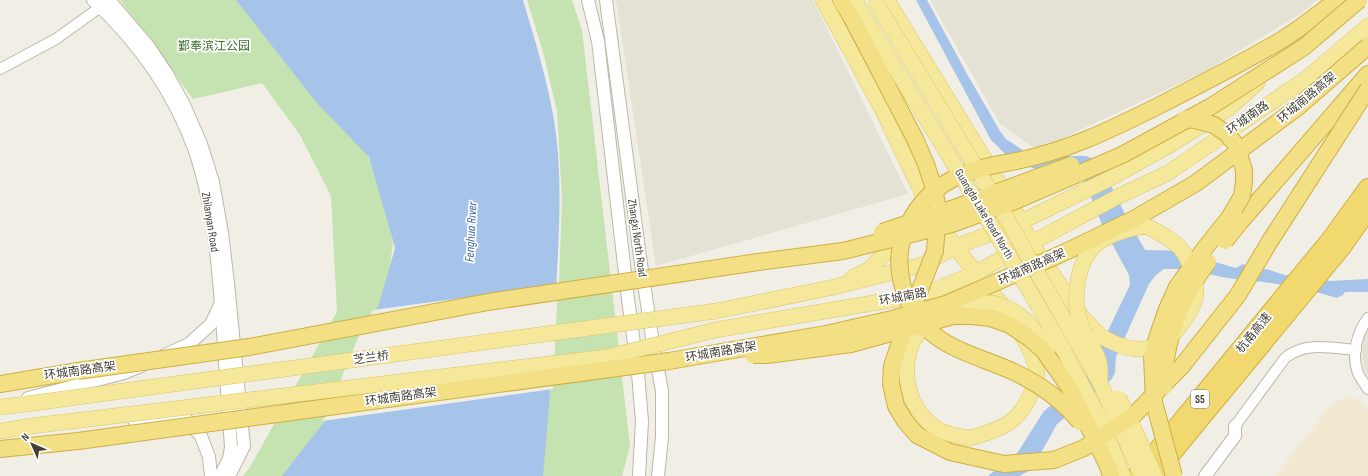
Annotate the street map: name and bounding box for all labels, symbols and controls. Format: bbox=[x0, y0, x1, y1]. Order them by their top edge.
park label: 鄞奉滨江公园 bbox=[178, 39, 250, 54]
street label: 环城南路高架 bbox=[1275, 69, 1339, 127]
street label: 环城南路 bbox=[1224, 98, 1272, 138]
street label: Guangde Lake Road North bbox=[951, 166, 1017, 262]
street label: Zhilanyan Road bbox=[198, 191, 222, 253]
street label: Zhangxi North Road bbox=[624, 198, 650, 278]
water label: Fenghua Rıver bbox=[461, 200, 481, 263]
street label: 环城南路高架 bbox=[996, 246, 1068, 288]
street label: 环城南路 bbox=[878, 285, 928, 309]
street label: 杭甬高速 bbox=[1233, 310, 1275, 356]
street label: 环城南路高架 bbox=[684, 338, 758, 366]
street label: 芝兰桥 bbox=[352, 348, 390, 368]
street label: 环城南路高架 bbox=[43, 359, 117, 383]
street label: 环城南路高架 bbox=[364, 385, 438, 409]
road number: S5 bbox=[1191, 390, 1209, 408]
north arrow bbox=[12, 424, 52, 464]
text: N bbox=[19, 431, 32, 444]

